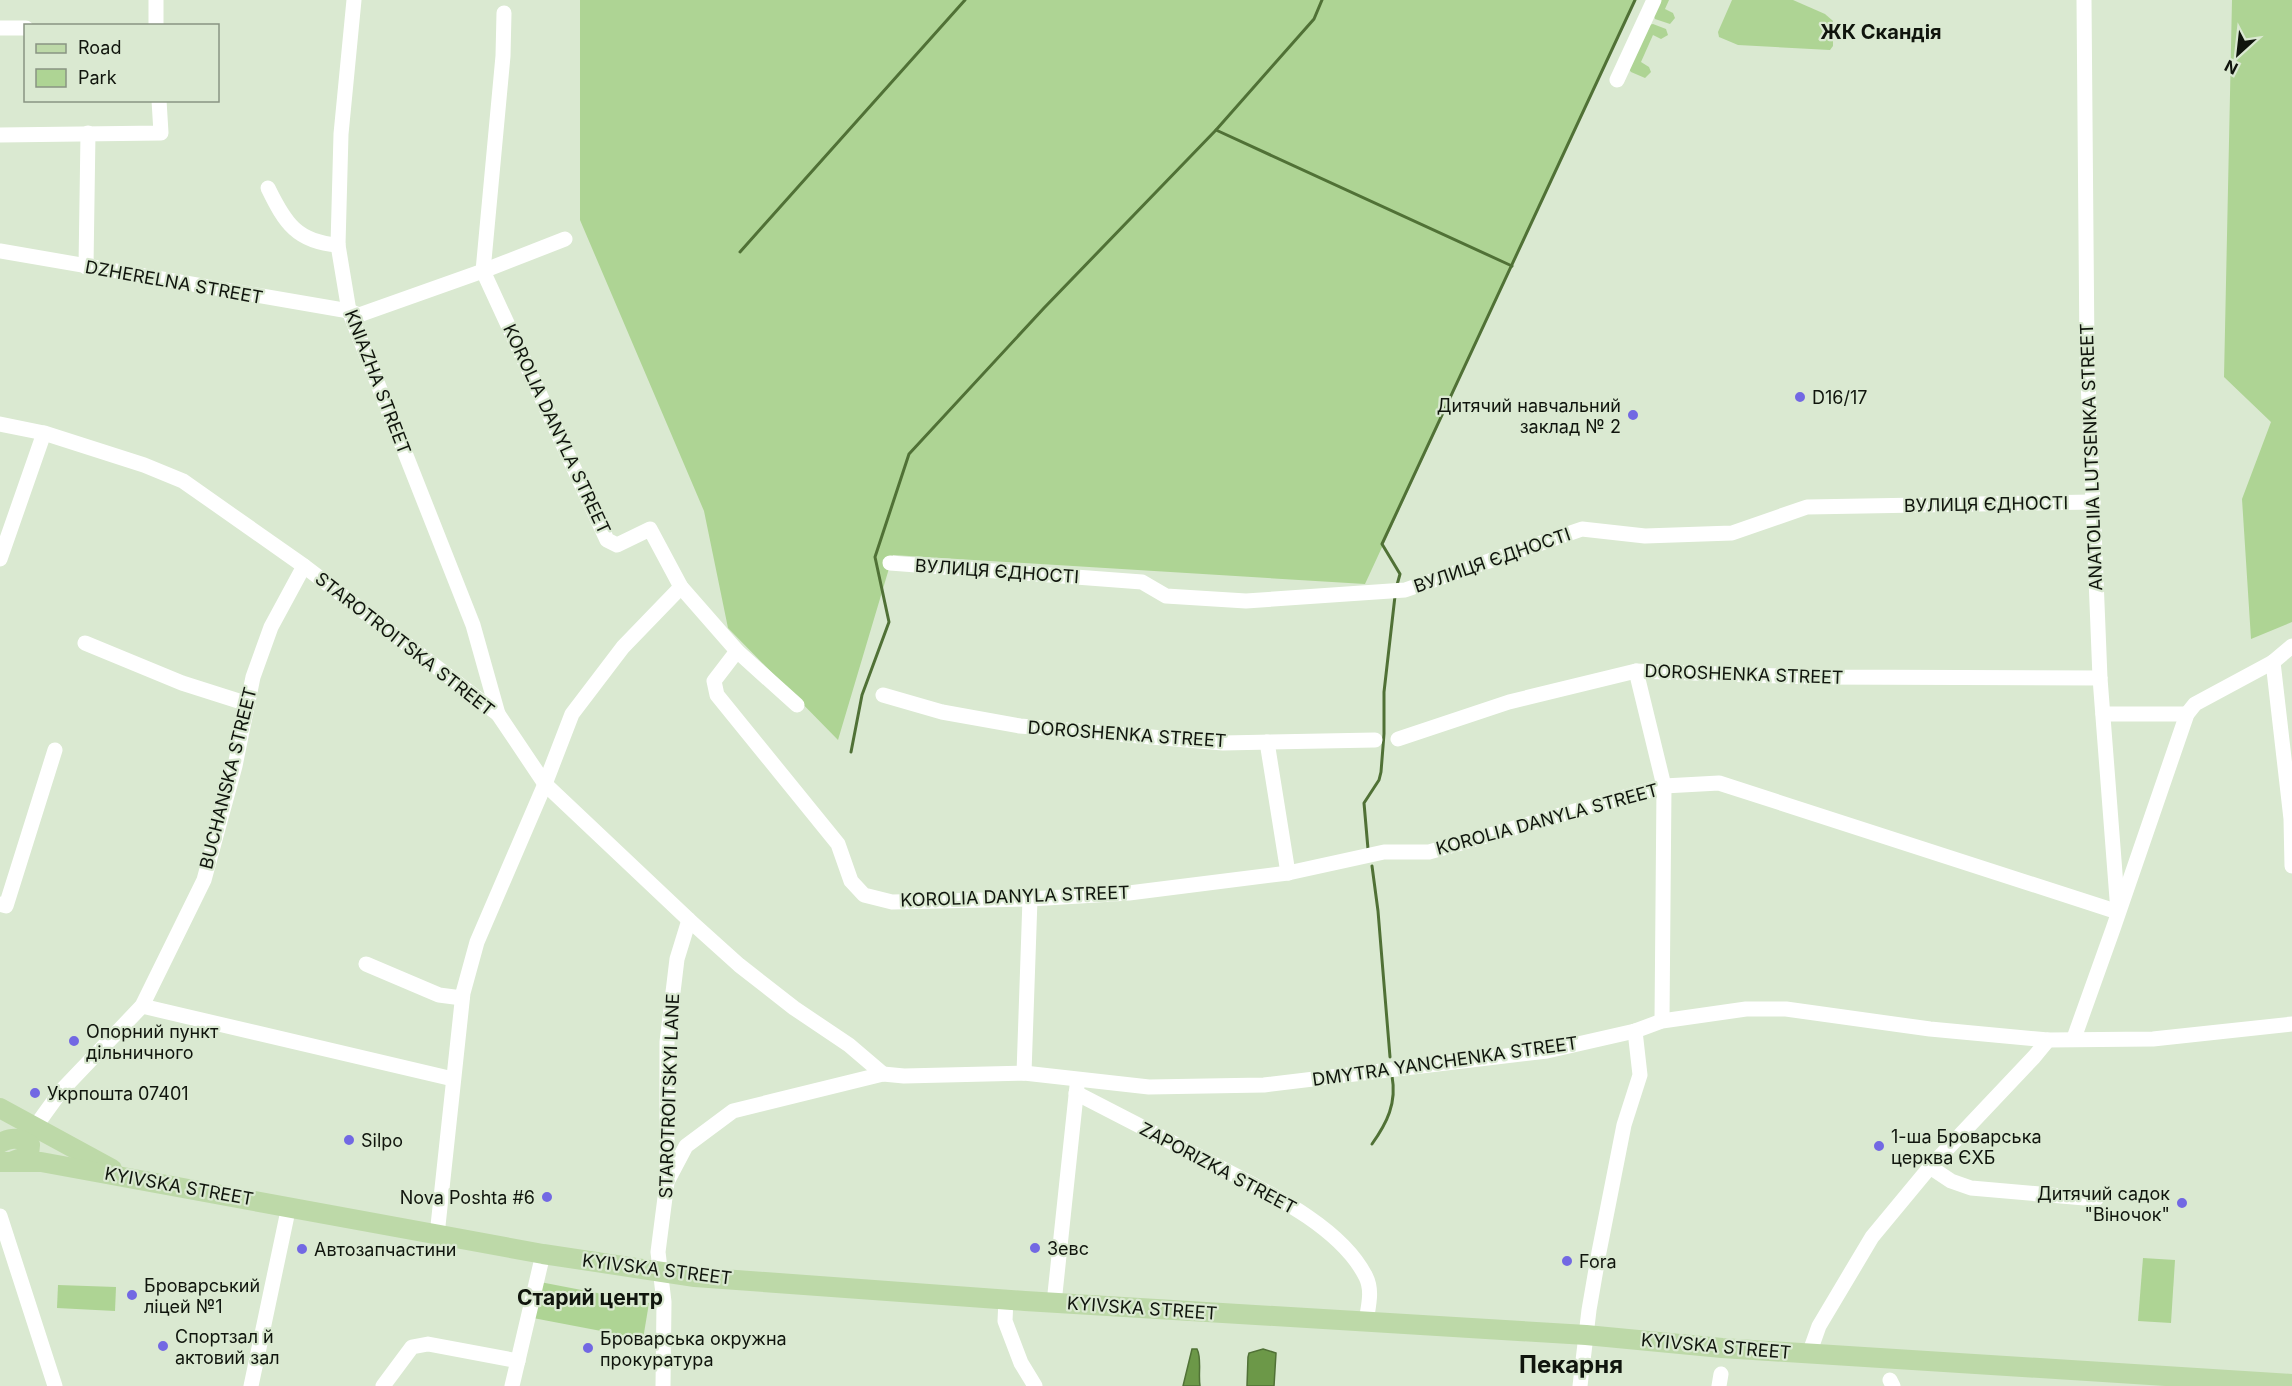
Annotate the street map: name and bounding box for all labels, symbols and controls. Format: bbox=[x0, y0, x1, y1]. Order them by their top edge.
district label: ЖК Скандія bbox=[1820, 20, 1942, 44]
legend bbox=[24, 24, 219, 102]
north arrow bbox=[2208, 24, 2268, 84]
text: Road bbox=[78, 37, 121, 58]
text: N bbox=[2221, 56, 2241, 79]
text: Park bbox=[78, 67, 117, 88]
street label: DZHERELNA STREET bbox=[83, 256, 265, 308]
street label: KNIAZHA STREET bbox=[341, 307, 415, 457]
street label: KOROLIA DANYLA STREET bbox=[499, 321, 615, 537]
street label: ANATOLIIA LUTSENKA STREET bbox=[2076, 323, 2106, 591]
place label: D16/17 bbox=[1812, 387, 1867, 408]
marker: D16/17 bbox=[1793, 390, 1807, 404]
place label: Дитячий навчальний заклад № 2 bbox=[1437, 395, 1621, 437]
marker: Дитячий навчальний заклад № 2 bbox=[1626, 408, 1640, 422]
street label: ВУЛИЦЯ ЄДНОСТІ bbox=[1904, 492, 2068, 516]
street label: ВУЛИЦЯ ЄДНОСТІ bbox=[1411, 523, 1573, 597]
street label: ВУЛИЦЯ ЄДНОСТІ bbox=[914, 555, 1080, 587]
street label: STAROTROITSKA STREET bbox=[311, 568, 499, 720]
street label: DOROSHENKA STREET bbox=[1644, 660, 1844, 688]
street label: BUCHANSKA STREET bbox=[195, 685, 261, 871]
street label: DOROSHENKA STREET bbox=[1027, 717, 1227, 751]
street label: KOROLIA DANYLA STREET bbox=[1434, 779, 1660, 859]
street label: KOROLIA DANYLA STREET bbox=[900, 882, 1130, 910]
street label: STAROTROITSKYI LANE bbox=[655, 993, 683, 1199]
place label: Опорний пункт дільничного bbox=[86, 1021, 219, 1063]
street label: DMYTRA YANCHENKA STREET bbox=[1311, 1032, 1579, 1090]
marker: Опорний пункт дільничного bbox=[67, 1034, 81, 1048]
place label: Укрпошта 07401 bbox=[47, 1083, 189, 1104]
marker: Укрпошта 07401 bbox=[28, 1086, 42, 1100]
street label: ZAPORIZKA STREET bbox=[1136, 1118, 1300, 1218]
place label: 1-ша Броварська церква ЄХБ bbox=[1891, 1126, 2042, 1168]
place label: Silpo bbox=[361, 1130, 403, 1151]
marker: Silpo bbox=[342, 1133, 356, 1147]
marker: 1-ша Броварська церква ЄХБ bbox=[1872, 1139, 1886, 1153]
street label: KYIVSKA STREET bbox=[103, 1163, 255, 1209]
place label: Дитячий садок "Віночок" bbox=[2037, 1183, 2170, 1225]
place label: Nova Poshta #6 bbox=[400, 1187, 535, 1208]
marker: Nova Poshta #6 bbox=[540, 1190, 554, 1204]
marker: Дитячий садок "Віночок" bbox=[2175, 1196, 2189, 1210]
place label: Зевс bbox=[1047, 1238, 1089, 1259]
place label: Автозапчастини bbox=[314, 1239, 456, 1260]
marker: Зевс bbox=[1028, 1241, 1042, 1255]
marker: Автозапчастини bbox=[295, 1242, 309, 1256]
street label: KYIVSKA STREET bbox=[581, 1249, 733, 1289]
place label: Fora bbox=[1579, 1251, 1617, 1272]
marker: Fora bbox=[1560, 1254, 1574, 1268]
place label: Броварський ліцей №1 bbox=[144, 1275, 260, 1317]
district label: Старий центр bbox=[517, 1285, 663, 1310]
marker: Броварський ліцей №1 bbox=[125, 1288, 139, 1302]
street label: KYIVSKA STREET bbox=[1066, 1292, 1218, 1324]
place label: Спортзал й актовий зал bbox=[175, 1326, 280, 1368]
place label: Броварська окружна прокуратура bbox=[600, 1328, 787, 1370]
street label: KYIVSKA STREET bbox=[1640, 1329, 1792, 1363]
marker: Спортзал й актовий зал bbox=[156, 1339, 170, 1353]
marker: Броварська окружна прокуратура bbox=[581, 1341, 595, 1355]
district label: Пекарня bbox=[1519, 1350, 1623, 1379]

